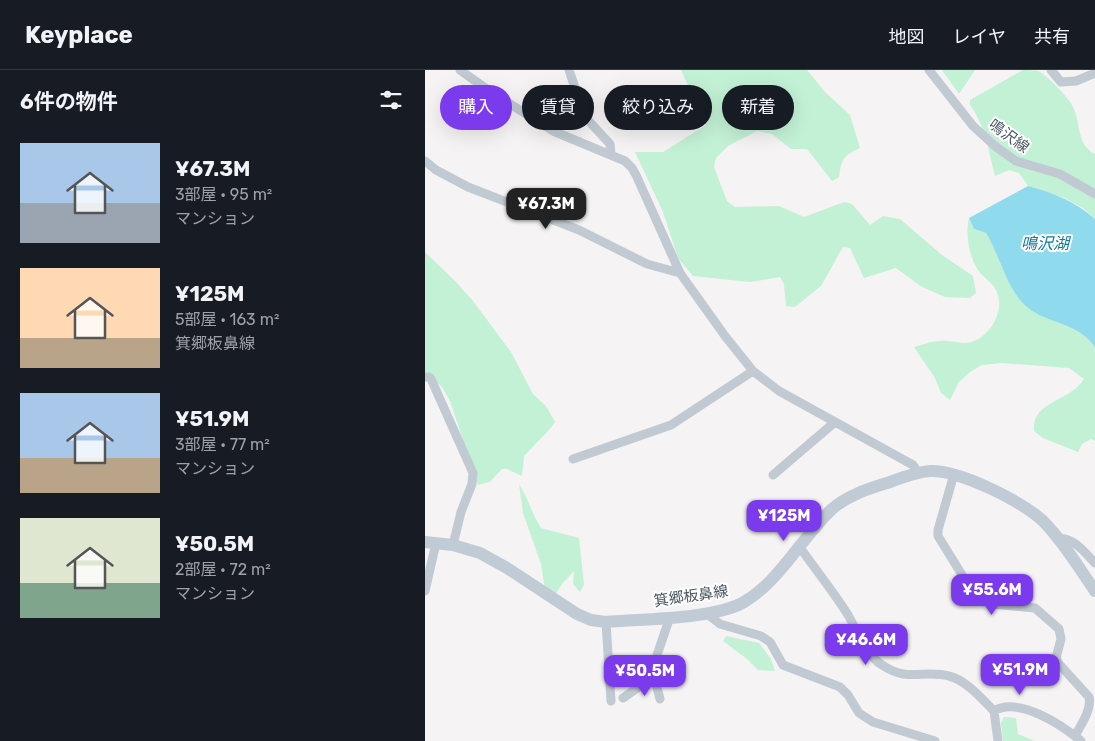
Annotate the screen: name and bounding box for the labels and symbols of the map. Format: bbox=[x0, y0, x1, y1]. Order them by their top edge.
street label: 鳴沢線 bbox=[986, 115, 1032, 157]
pin: ¥67.3M bbox=[505, 188, 587, 230]
water label: 鳴沢湖 bbox=[1021, 234, 1072, 253]
pin: ¥125M bbox=[749, 500, 819, 542]
pin: ¥55.6M bbox=[951, 574, 1033, 616]
street label: 箕郷板鼻線 bbox=[653, 582, 729, 610]
pin: ¥46.6M bbox=[825, 624, 907, 666]
pin: ¥50.5M bbox=[604, 654, 686, 697]
pin: ¥51.9M bbox=[979, 654, 1061, 696]

